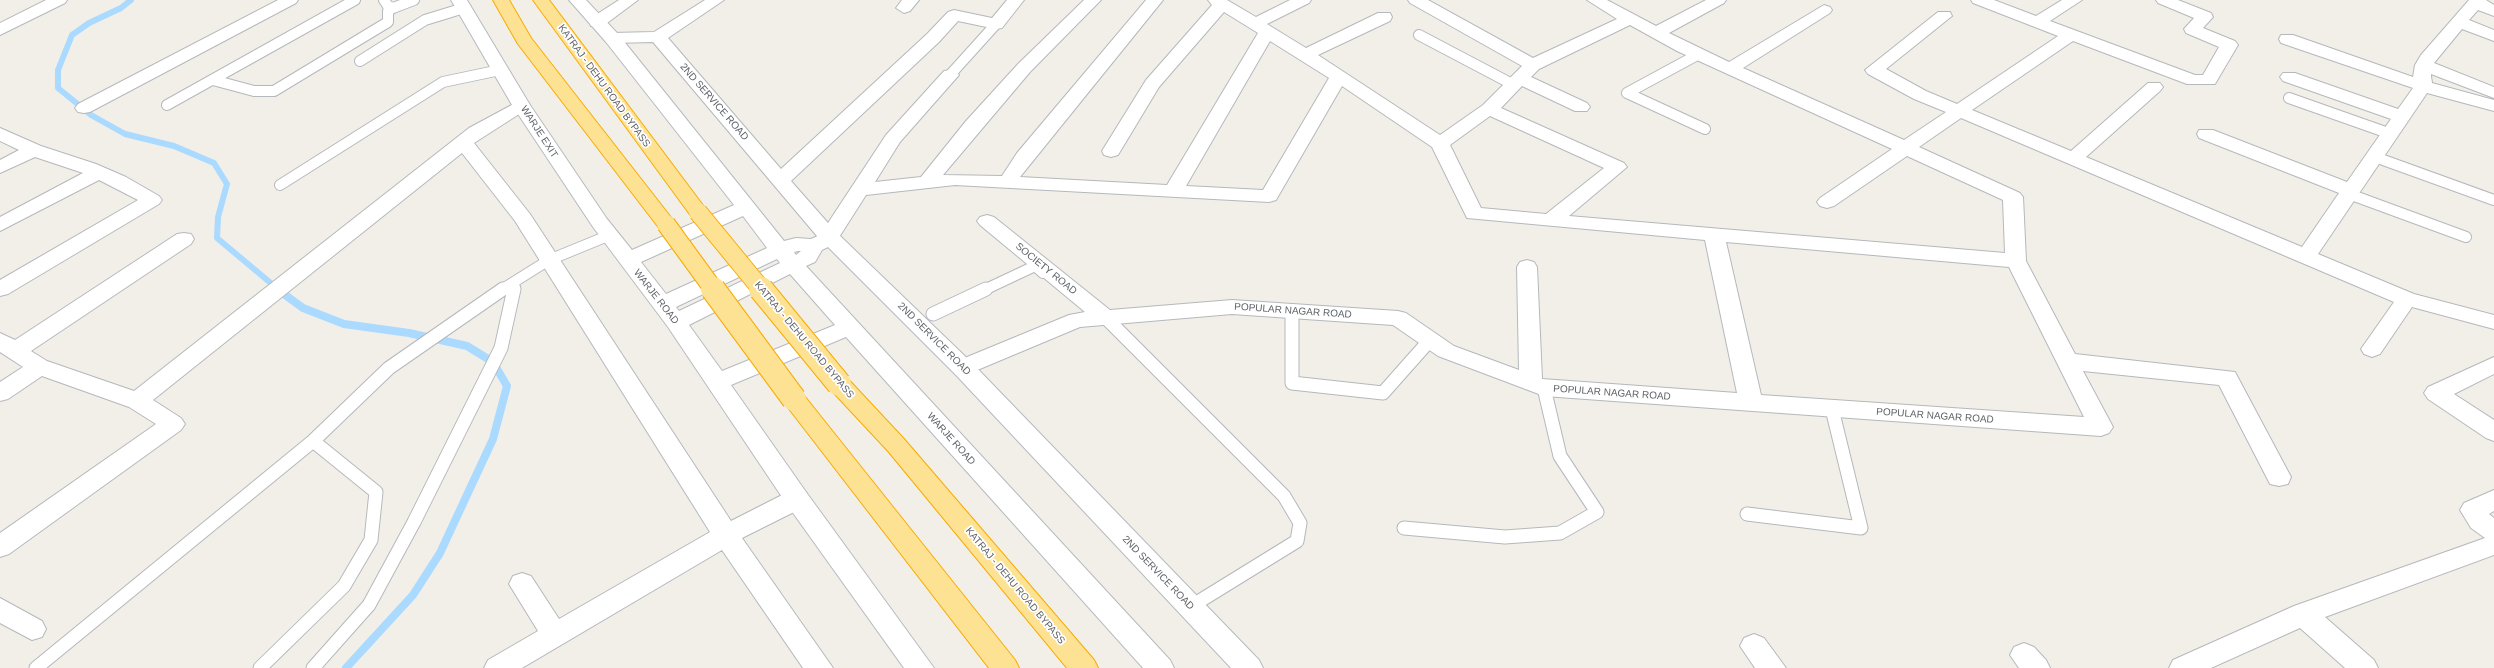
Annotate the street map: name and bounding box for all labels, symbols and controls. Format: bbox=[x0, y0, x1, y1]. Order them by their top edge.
street label: KATRAJ - DEHU ROAD BYPASS bbox=[555, 22, 653, 150]
street label: 2ND SERVICE ROAD bbox=[677, 61, 751, 143]
street label: WARJE EXIT bbox=[518, 104, 560, 160]
street label: SOCIETY ROAD bbox=[1013, 241, 1079, 297]
street label: WARJE ROAD bbox=[631, 267, 681, 327]
street label: KATRAJ - DEHU ROAD BYPASS bbox=[752, 279, 856, 401]
street label: 2ND SERVICE ROAD bbox=[895, 300, 973, 378]
street label: POPULAR NAGAR ROAD bbox=[1234, 301, 1352, 321]
street label: POPULAR NAGAR ROAD bbox=[1553, 383, 1671, 403]
street label: POPULAR NAGAR ROAD bbox=[1876, 406, 1994, 426]
street label: WARJE ROAD bbox=[924, 410, 978, 468]
street label: KATRAJ - DEHU ROAD BYPASS bbox=[963, 525, 1067, 647]
street label: 2ND SERVICE ROAD bbox=[1120, 534, 1196, 612]

